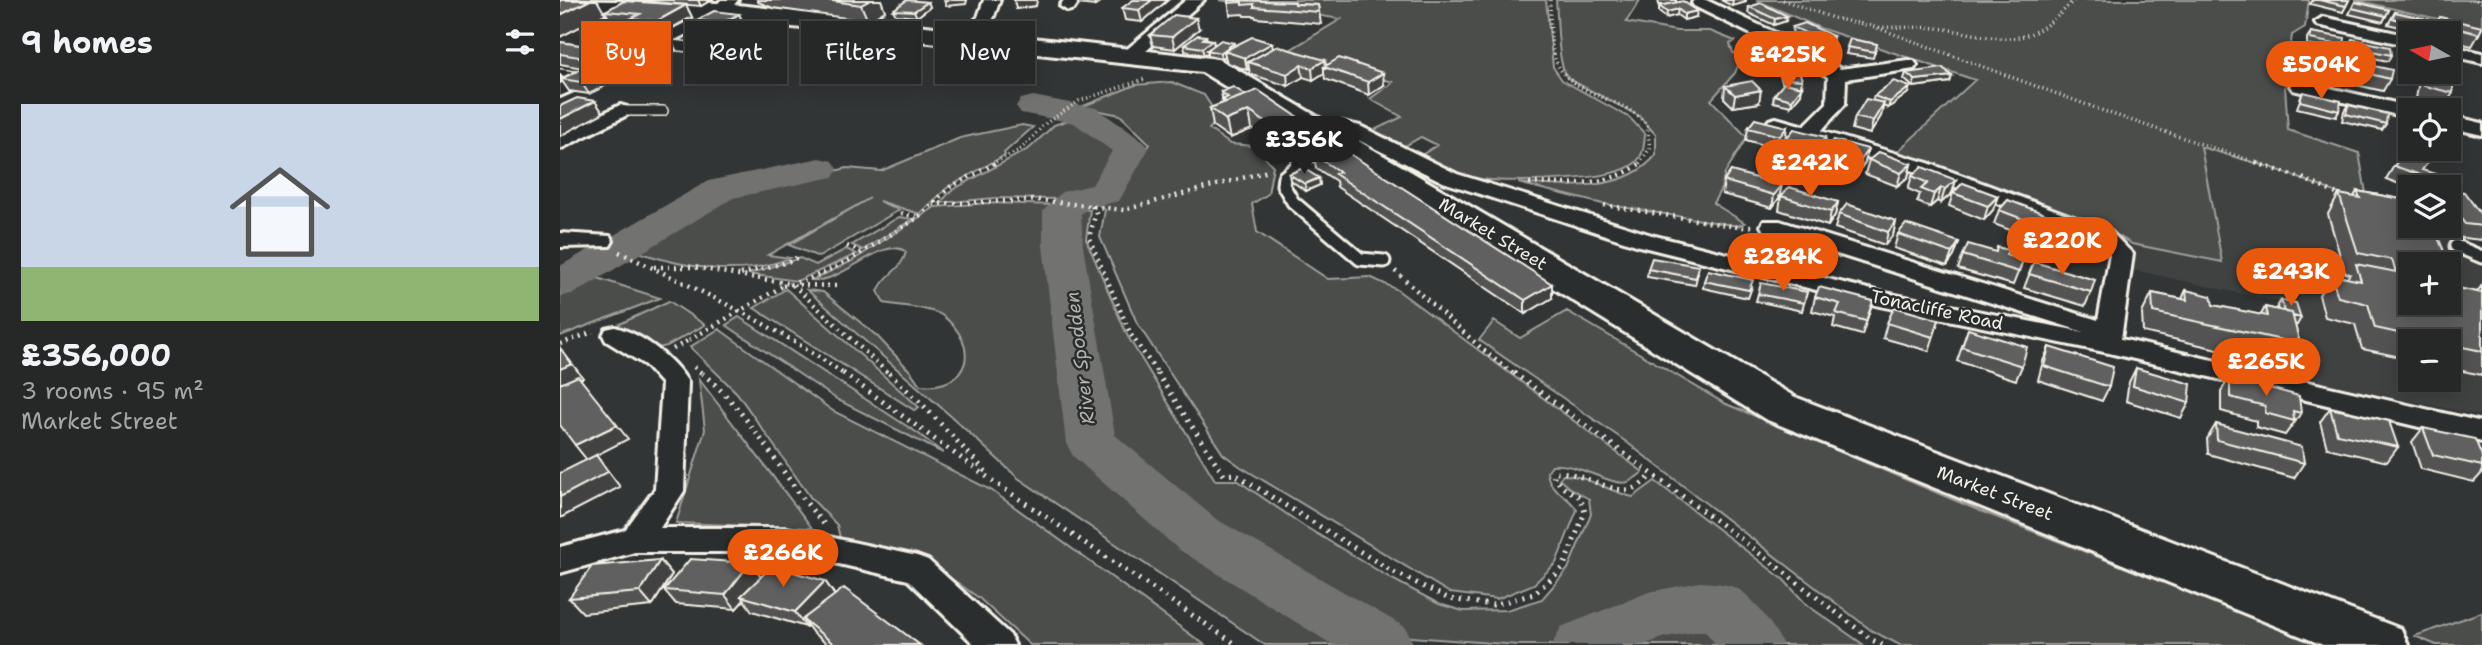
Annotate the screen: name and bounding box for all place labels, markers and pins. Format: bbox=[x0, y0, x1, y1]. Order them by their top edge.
pin: £425K bbox=[1739, 32, 1837, 91]
pin: £504K bbox=[2272, 42, 2370, 101]
pin: £356K bbox=[1255, 116, 1353, 176]
pin: £242K bbox=[1761, 140, 1859, 199]
pin: £220K bbox=[2013, 218, 2111, 277]
pin: £284K bbox=[1734, 233, 1832, 293]
pin: £243K bbox=[2242, 248, 2340, 308]
pin: £265K bbox=[2217, 338, 2315, 398]
pin: £266K bbox=[734, 530, 832, 589]

